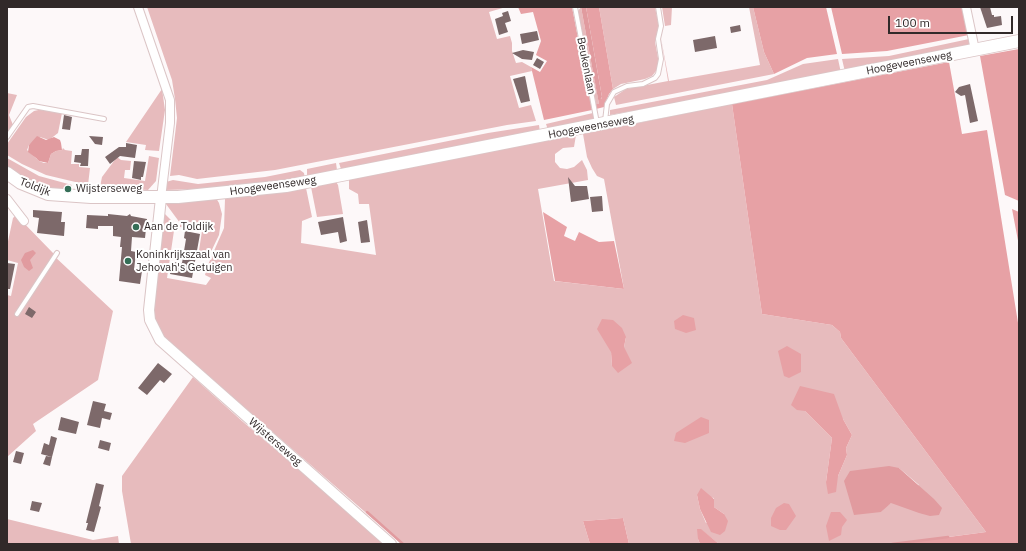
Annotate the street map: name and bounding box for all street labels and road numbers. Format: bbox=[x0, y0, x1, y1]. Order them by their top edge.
street label: Beukenlaan bbox=[574, 36, 598, 96]
street label: Hoogeveenseweg bbox=[865, 48, 953, 78]
street label: Hoogeveenseweg bbox=[547, 112, 635, 142]
street label: Hoogeveenseweg bbox=[229, 173, 317, 199]
street label: Toldijk bbox=[18, 175, 52, 199]
street label: Wijsterseweg bbox=[246, 415, 304, 469]

